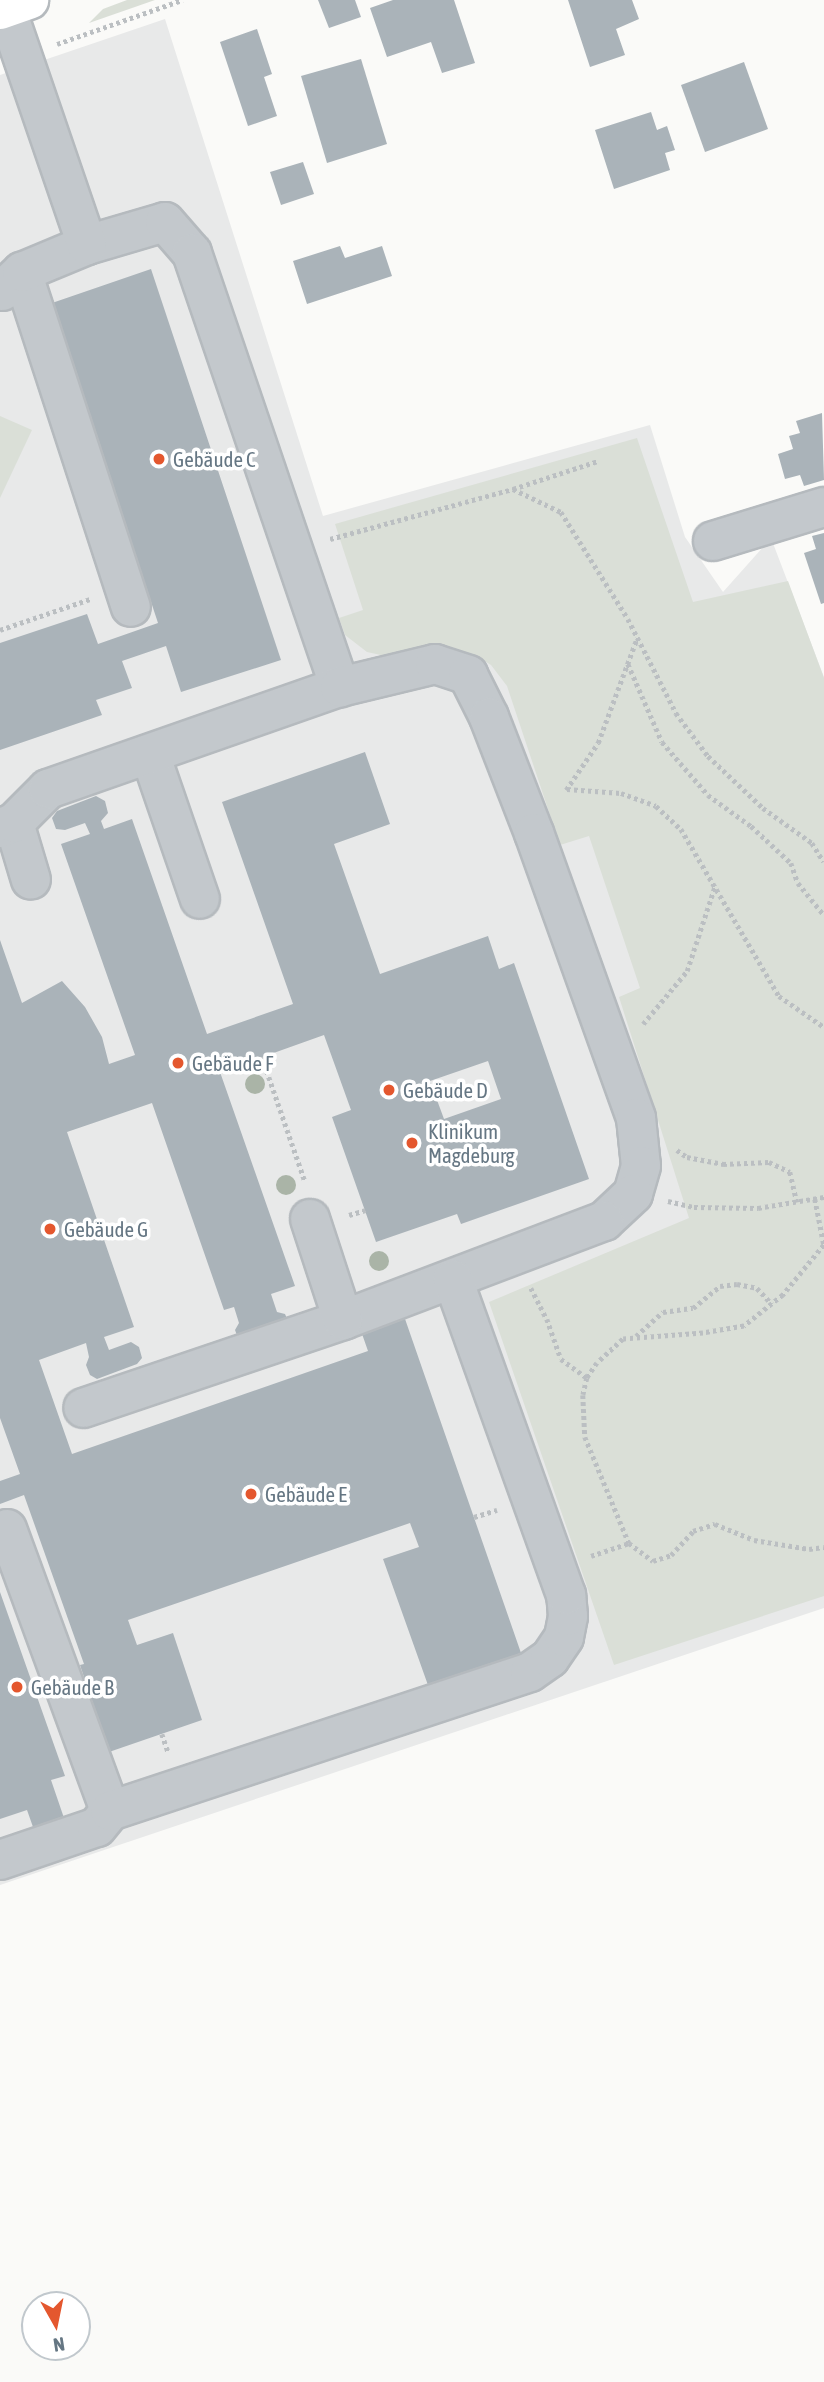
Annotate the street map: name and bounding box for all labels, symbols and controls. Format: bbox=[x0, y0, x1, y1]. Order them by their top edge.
place label: Gebäude C bbox=[173, 446, 255, 472]
marker: Gebäude C bbox=[151, 451, 167, 467]
place label: Gebäude F bbox=[192, 1050, 273, 1076]
marker: Gebäude F bbox=[170, 1055, 186, 1071]
place label: Gebäude D bbox=[403, 1077, 488, 1103]
marker: Gebäude D bbox=[381, 1082, 397, 1098]
place label: Klinikum Magdeburg bbox=[428, 1118, 515, 1168]
marker: Klinikum Magdeburg bbox=[402, 1133, 422, 1153]
place label: Gebäude G bbox=[64, 1216, 148, 1242]
marker: Gebäude G bbox=[42, 1221, 58, 1237]
place label: Gebäude E bbox=[265, 1481, 347, 1507]
marker: Gebäude E bbox=[243, 1486, 259, 1502]
place label: Gebäude B bbox=[31, 1674, 114, 1700]
marker: Gebäude B bbox=[9, 1679, 25, 1695]
north arrow bbox=[21, 2291, 91, 2361]
text: N bbox=[52, 2333, 66, 2357]

